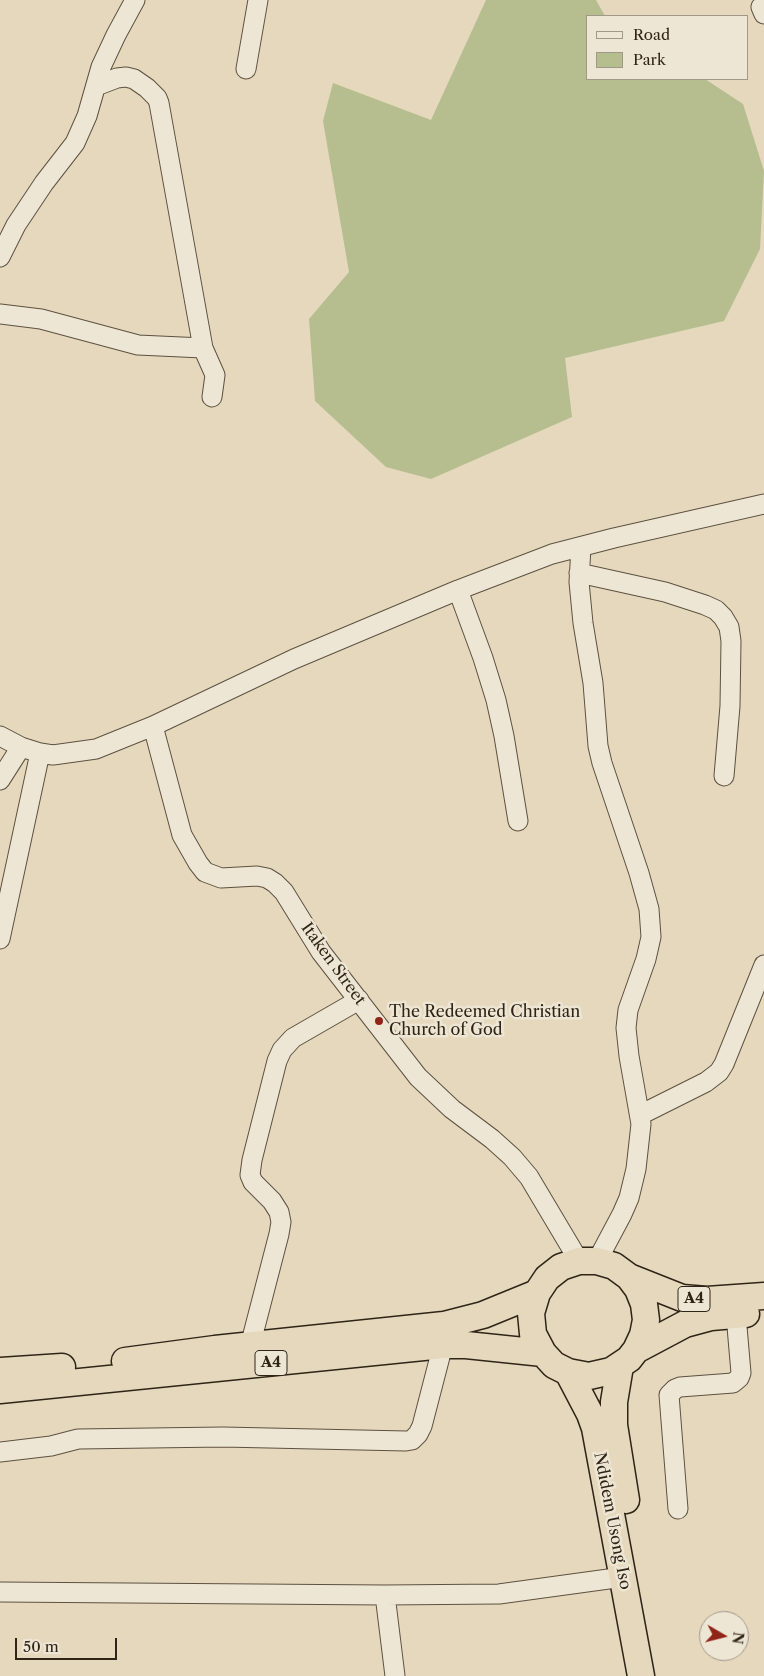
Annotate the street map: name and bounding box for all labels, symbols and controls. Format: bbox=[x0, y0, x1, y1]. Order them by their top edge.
legend bbox=[586, 15, 749, 80]
text: Road bbox=[633, 25, 670, 44]
text: Park bbox=[633, 50, 666, 69]
street label: Itaken Street bbox=[297, 919, 369, 1009]
place label: The Redeemed Christian Church of God bbox=[389, 1002, 580, 1040]
marker: The Redeemed Christian Church of God bbox=[373, 1015, 385, 1027]
road number: A4 bbox=[678, 1286, 710, 1312]
road number: A4 bbox=[255, 1350, 287, 1376]
street label: Ndidem Usong Iso bbox=[589, 1451, 635, 1591]
north arrow bbox=[699, 1611, 749, 1661]
scale bar bbox=[18, 1628, 120, 1660]
text: N bbox=[728, 1631, 748, 1645]
text: 50 m bbox=[23, 1637, 59, 1656]

